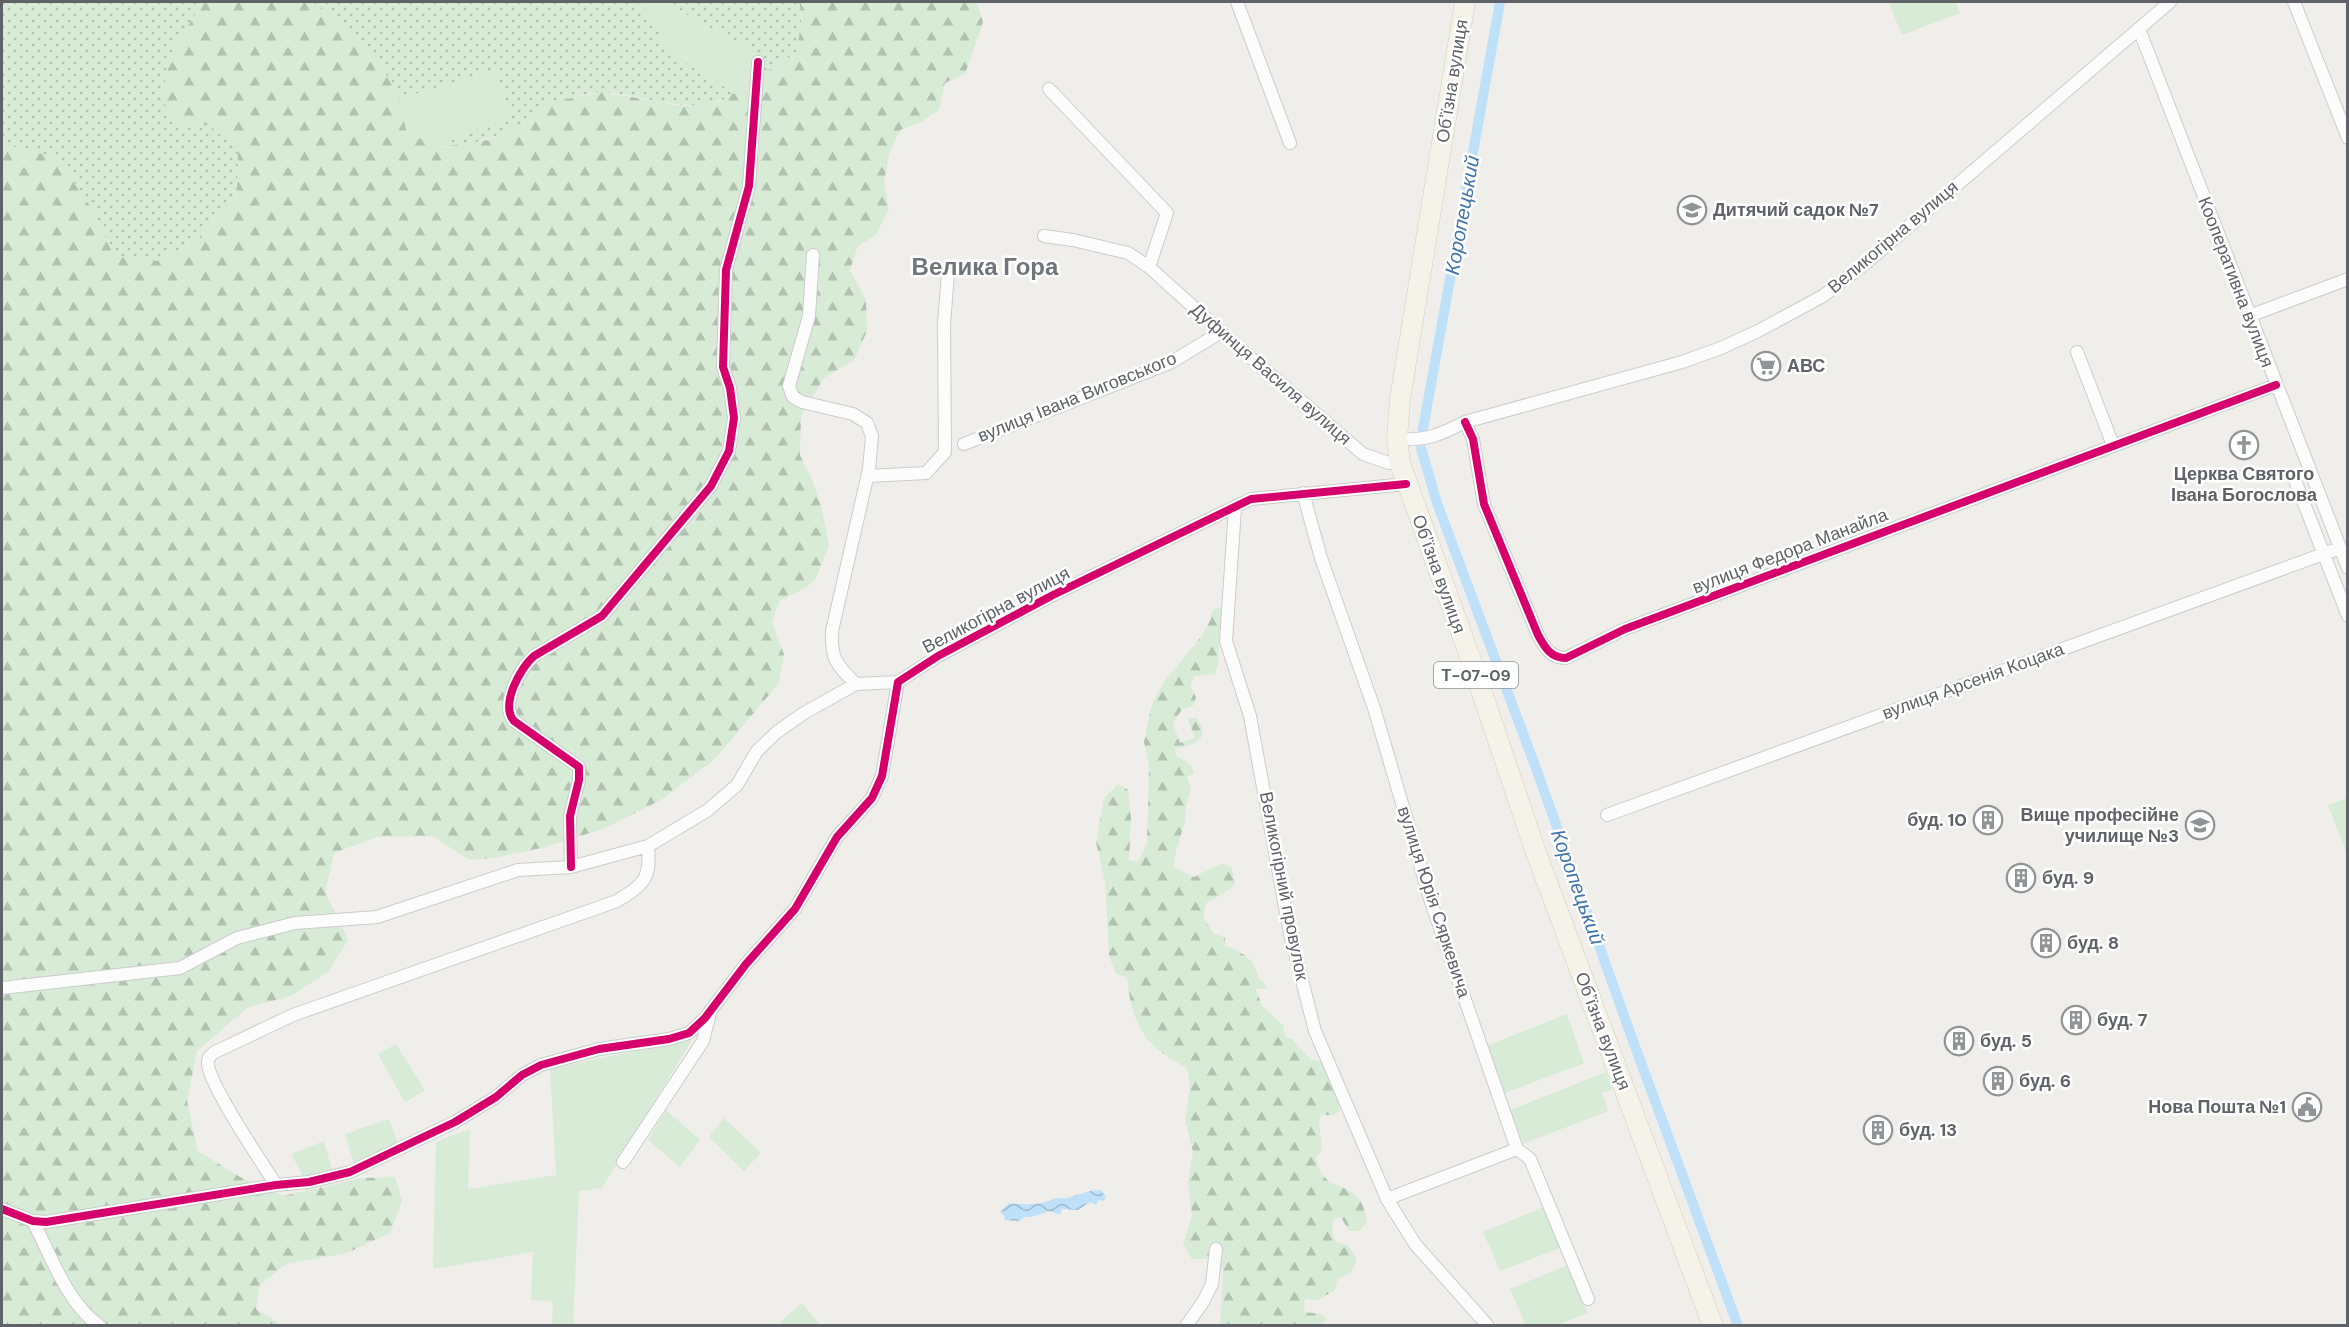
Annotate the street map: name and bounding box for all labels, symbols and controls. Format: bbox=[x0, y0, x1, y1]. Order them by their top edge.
street label: Обʼїзна вулиця bbox=[1430, 18, 1474, 144]
water label: Коропецький bbox=[1439, 153, 1485, 277]
street label: Великогірна вулиця bbox=[1823, 175, 1963, 299]
street label: Кооперативна вулиця bbox=[2192, 193, 2280, 371]
school or university icon: Дитячий садок №7 bbox=[1676, 194, 1708, 226]
place label: Дитячий садок №7 bbox=[1713, 198, 1879, 222]
district label: Велика Гора bbox=[912, 251, 1059, 282]
street label: Дуфинця Василя вулиця bbox=[1186, 298, 1356, 450]
street label: вулиця Івана Виговського bbox=[974, 346, 1180, 448]
supermarket icon: АВС bbox=[1750, 350, 1782, 382]
place label: АВС bbox=[1787, 354, 1825, 378]
church icon: Церква Святого Івана Богослова bbox=[2228, 429, 2260, 461]
place label: Церква Святого Івана Богослова bbox=[2171, 462, 2318, 507]
street label: вулиця Федора Манайла bbox=[1689, 502, 1892, 599]
street label: Обʼїзна вулиця bbox=[1406, 511, 1472, 637]
street label: Великогірна вулиця bbox=[918, 561, 1074, 659]
street label: вулиця Арсенія Коцака bbox=[1879, 637, 2068, 725]
road number: Т-07-09 bbox=[1434, 662, 1518, 688]
street label: Великогірний провулок bbox=[1254, 790, 1314, 982]
street label: вулиця Юрія Сяркевича bbox=[1392, 803, 1477, 1002]
place label: Вище професійне училище №3 bbox=[2020, 803, 2179, 848]
building icon: буд. 10 bbox=[1972, 804, 2004, 836]
place label: буд. 10 bbox=[1907, 808, 1967, 832]
school or university icon: Вище професійне училище №3 bbox=[2184, 809, 2216, 841]
water label: Коропецький bbox=[1545, 826, 1611, 948]
building icon: буд. 9 bbox=[2005, 862, 2037, 894]
place label: буд. 9 bbox=[2042, 866, 2094, 890]
building icon: буд. 8 bbox=[2030, 927, 2062, 959]
place label: буд. 8 bbox=[2067, 931, 2119, 955]
street label: Обʼїзна вулиця bbox=[1569, 968, 1637, 1094]
building icon: буд. 7 bbox=[2060, 1004, 2092, 1036]
place label: буд. 7 bbox=[2097, 1008, 2148, 1032]
building icon: буд. 5 bbox=[1943, 1025, 1975, 1057]
place label: буд. 5 bbox=[1980, 1029, 2032, 1053]
building icon: буд. 6 bbox=[1982, 1065, 2014, 1097]
place label: буд. 6 bbox=[2019, 1069, 2071, 1093]
public building icon: Нова Пошта №1 bbox=[2291, 1091, 2323, 1123]
place label: Нова Пошта №1 bbox=[2148, 1095, 2286, 1119]
building icon: буд. 13 bbox=[1862, 1114, 1894, 1146]
place label: буд. 13 bbox=[1899, 1118, 1957, 1142]

